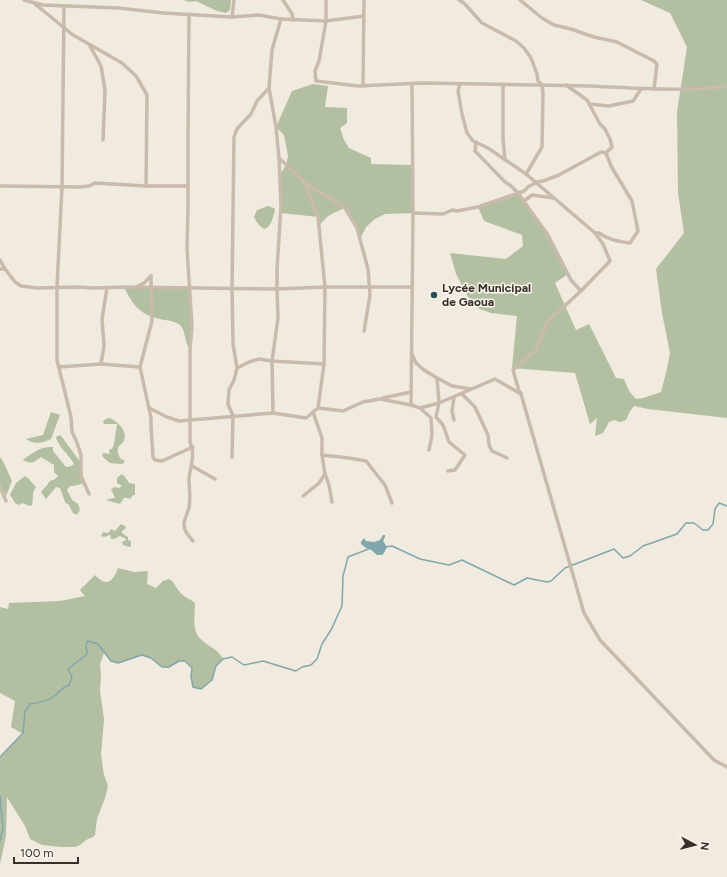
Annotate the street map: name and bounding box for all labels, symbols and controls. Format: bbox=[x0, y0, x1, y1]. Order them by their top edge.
place label: Lycée Municipal de Gaoua bbox=[442, 281, 531, 309]
marker: Lycée Municipal de Gaoua bbox=[429, 290, 439, 300]
north arrow bbox=[675, 825, 715, 865]
scale bar bbox=[14, 839, 78, 865]
text: N bbox=[697, 841, 711, 851]
text: 100 m bbox=[20, 846, 54, 860]

